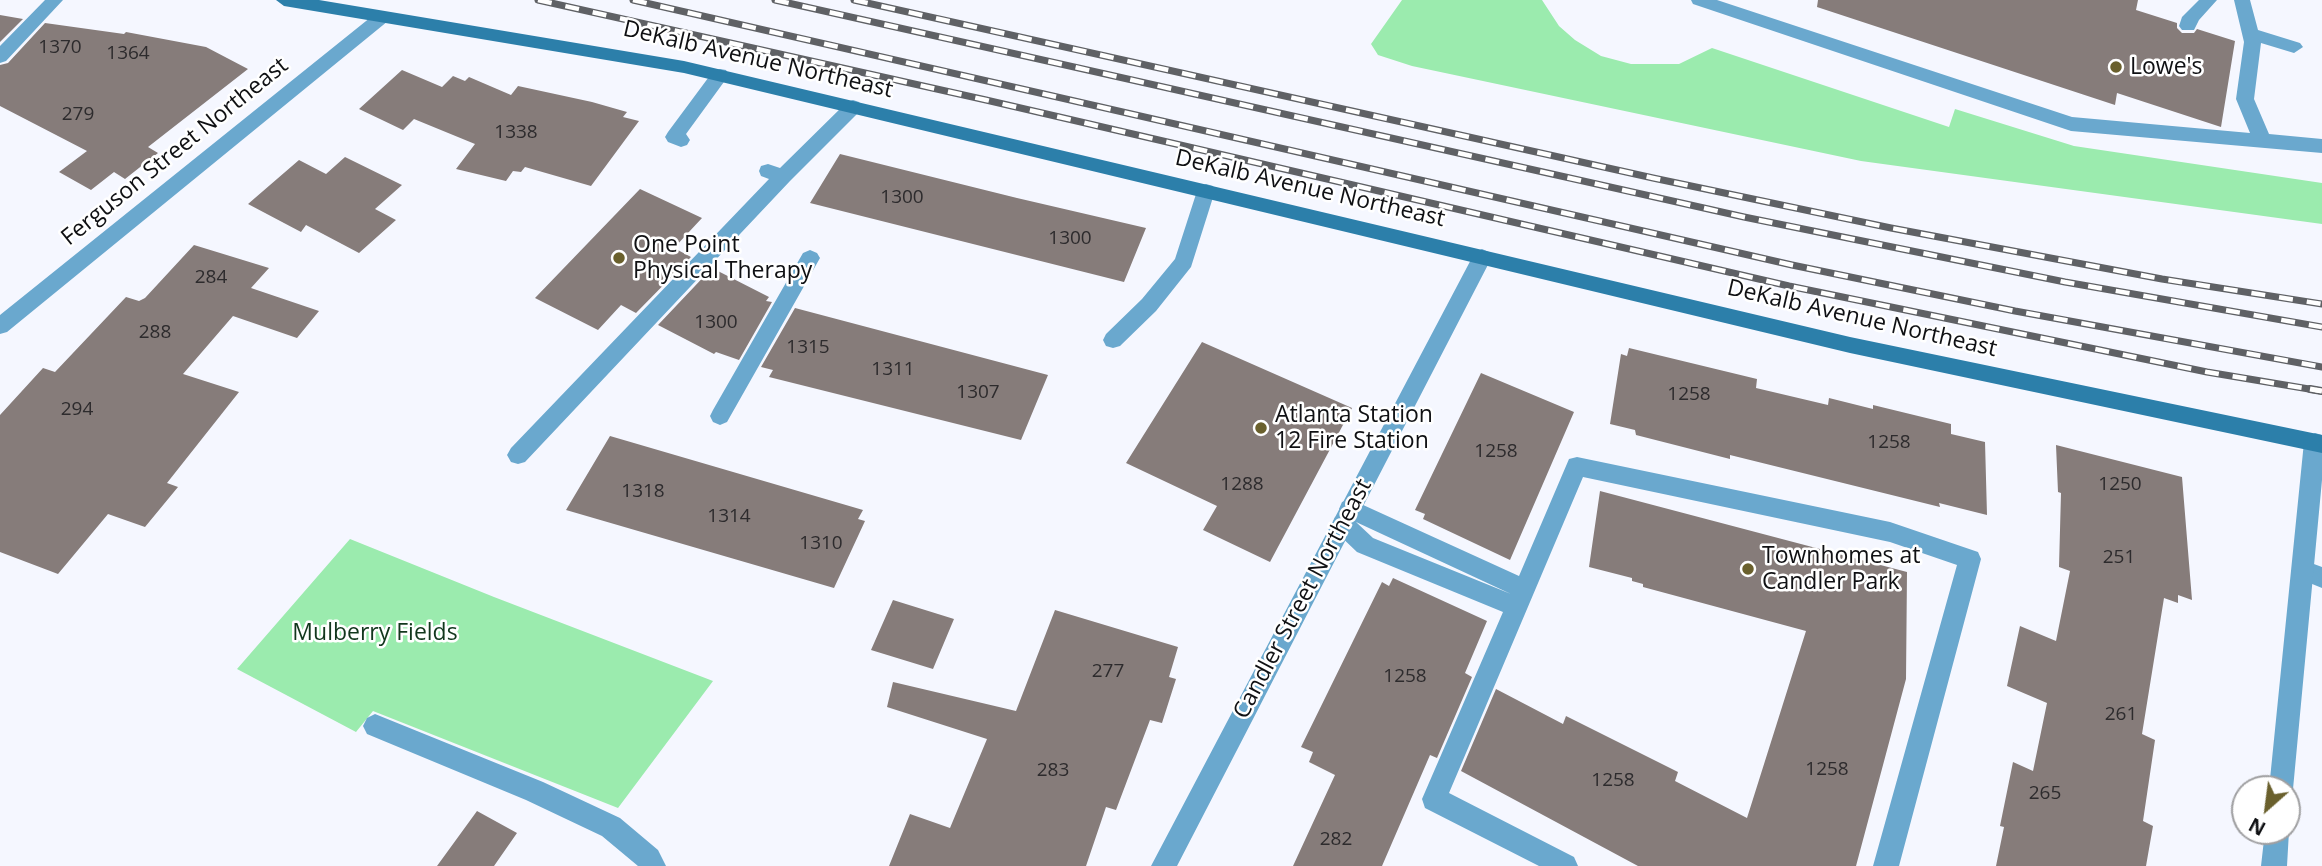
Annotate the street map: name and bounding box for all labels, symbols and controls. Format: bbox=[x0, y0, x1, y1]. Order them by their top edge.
street label: DeKalb Avenue Northeast bbox=[620, 16, 896, 104]
house number: 1370 bbox=[38, 37, 82, 59]
house number: 1364 bbox=[106, 43, 150, 65]
street label: Ferguson Street Northeast bbox=[56, 52, 294, 252]
place label: Lowe's bbox=[2130, 53, 2203, 81]
marker: Lowe's bbox=[2108, 59, 2124, 75]
house number: 279 bbox=[62, 104, 94, 126]
house number: 1338 bbox=[494, 122, 538, 144]
street label: DeKalb Avenue Northeast bbox=[1172, 145, 1448, 233]
house number: 1300 bbox=[880, 187, 924, 209]
house number: 1300 bbox=[1048, 228, 1092, 250]
place label: One Point Physical Therapy bbox=[633, 231, 812, 285]
marker: One Point Physical Therapy bbox=[611, 250, 627, 266]
house number: 284 bbox=[195, 267, 227, 289]
street label: DeKalb Avenue Northeast bbox=[1724, 275, 2000, 363]
house number: 1300 bbox=[694, 312, 738, 334]
house number: 288 bbox=[139, 322, 171, 344]
house number: 1315 bbox=[786, 337, 830, 359]
house number: 1311 bbox=[871, 359, 915, 381]
house number: 1307 bbox=[956, 382, 1000, 404]
house number: 1258 bbox=[1667, 384, 1711, 406]
house number: 294 bbox=[61, 399, 93, 421]
place label: Atlanta Station 12 Fire Station bbox=[1275, 401, 1433, 455]
marker: Atlanta Station 12 Fire Station bbox=[1253, 420, 1269, 436]
house number: 1258 bbox=[1867, 432, 1911, 454]
house number: 1258 bbox=[1474, 441, 1518, 463]
house number: 1288 bbox=[1220, 474, 1264, 496]
street label: Candler Street Northeast bbox=[1228, 474, 1378, 724]
house number: 1250 bbox=[2098, 474, 2142, 496]
house number: 1318 bbox=[621, 481, 665, 503]
house number: 1314 bbox=[707, 506, 751, 528]
house number: 1310 bbox=[799, 533, 843, 555]
place label: Townhomes at Candler Park bbox=[1762, 542, 1920, 596]
house number: 251 bbox=[2103, 547, 2135, 569]
marker: Townhomes at Candler Park bbox=[1740, 561, 1756, 577]
park label: Mulberry Fields bbox=[292, 619, 458, 647]
house number: 277 bbox=[1092, 661, 1124, 683]
house number: 1258 bbox=[1383, 666, 1427, 688]
house number: 261 bbox=[2105, 704, 2137, 726]
house number: 1258 bbox=[1805, 759, 1849, 781]
house number: 283 bbox=[1037, 760, 1069, 782]
house number: 1258 bbox=[1591, 770, 1635, 792]
north arrow bbox=[2231, 775, 2301, 845]
house number: 265 bbox=[2029, 783, 2061, 805]
text: N bbox=[2244, 812, 2270, 842]
house number: 282 bbox=[1320, 829, 1352, 851]

